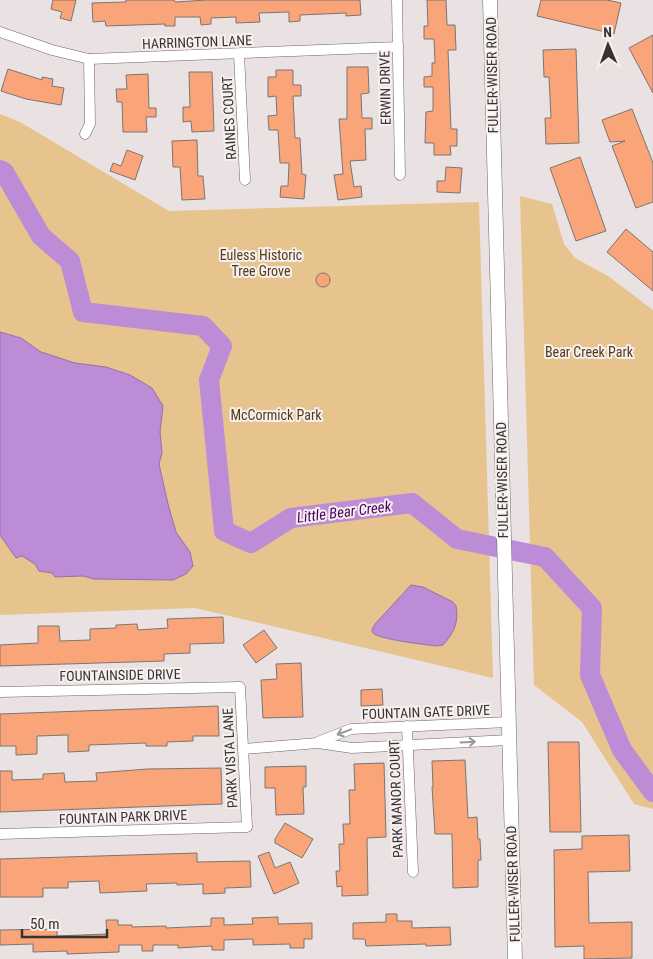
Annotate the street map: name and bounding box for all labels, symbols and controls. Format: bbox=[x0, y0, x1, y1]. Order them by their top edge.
street label: FULLER-WISER ROAD bbox=[483, 17, 501, 133]
north arrow bbox=[583, 20, 633, 70]
text: N bbox=[603, 24, 612, 40]
street label: HARRINGTON LANE bbox=[142, 32, 252, 52]
street label: ERWIN DRIVE bbox=[376, 51, 394, 125]
street label: RAINES COURT bbox=[219, 76, 239, 160]
park label: Euless Historic Tree Grove bbox=[220, 247, 302, 279]
park label: Bear Creek Park bbox=[545, 344, 634, 360]
park label: McCormick Park bbox=[231, 407, 322, 423]
street label: FULLER-WISER ROAD bbox=[493, 422, 511, 538]
water label: Little Bear Creek bbox=[296, 497, 393, 527]
street label: FOUNTAINSIDE DRIVE bbox=[59, 666, 181, 684]
street label: FOUNTAIN GATE DRIVE bbox=[362, 702, 490, 722]
street label: PARK VISTA LANE bbox=[219, 707, 241, 809]
one-way arrow bbox=[337, 728, 352, 737]
one-way arrow bbox=[460, 737, 476, 746]
street label: PARK MANOR COURT bbox=[386, 740, 406, 858]
street label: FOUNTAIN PARK DRIVE bbox=[58, 807, 188, 827]
street label: FULLER-WISER ROAD bbox=[503, 825, 523, 943]
scale bar bbox=[22, 906, 108, 938]
text: 50 m bbox=[30, 915, 60, 933]

